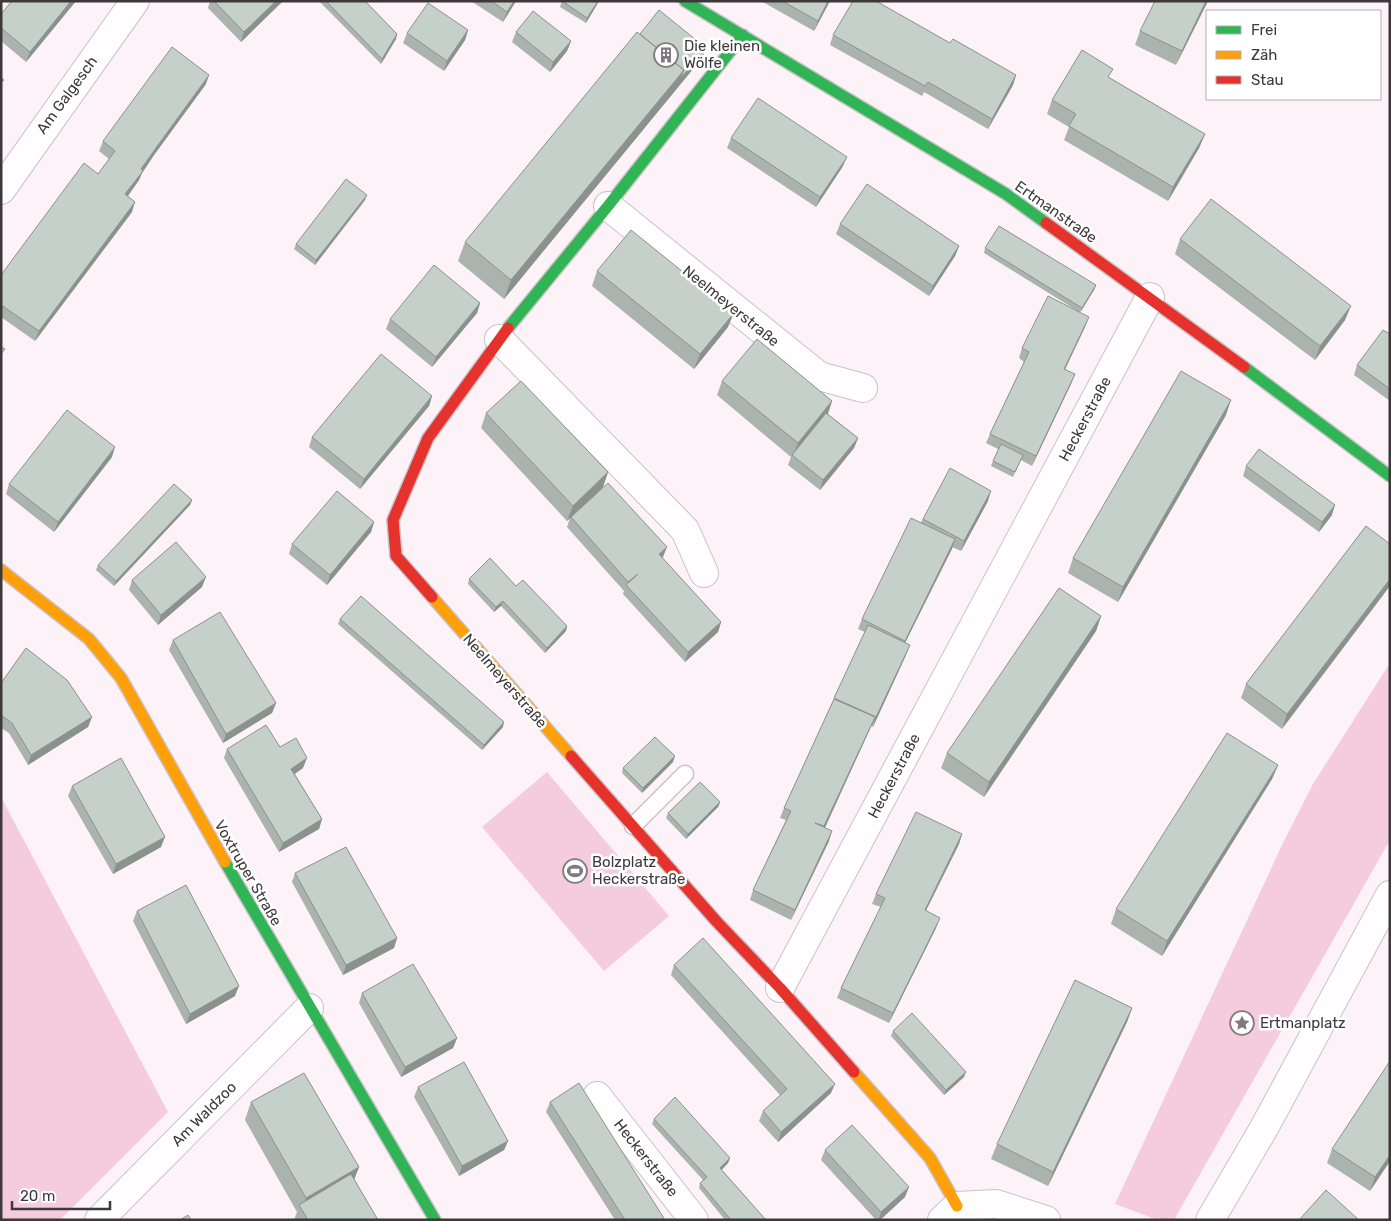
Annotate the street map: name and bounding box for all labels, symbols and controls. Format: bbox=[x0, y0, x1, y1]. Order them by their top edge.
legend bbox=[1206, 10, 1381, 100]
text: Frei bbox=[1251, 21, 1277, 39]
place label: Die kleinen Wölfe bbox=[684, 37, 760, 72]
building icon: Die kleinen Wölfe bbox=[653, 42, 679, 68]
text: Zäh bbox=[1251, 46, 1277, 64]
street label: Am Galgesch bbox=[33, 53, 101, 137]
text: Stau bbox=[1251, 71, 1284, 89]
street label: Ertmanstraße bbox=[1012, 177, 1100, 247]
street label: Neelmeyerstraße bbox=[679, 262, 783, 350]
street label: Heckerstraße bbox=[1055, 374, 1115, 464]
street label: Neelmeyerstraße bbox=[459, 630, 551, 732]
street label: Heckerstraße bbox=[864, 731, 924, 821]
street label: Voxtruper Straße bbox=[211, 817, 285, 929]
place label: Bolzplatz Heckerstraße bbox=[592, 853, 685, 888]
sports icon: Bolzplatz Heckerstraße bbox=[562, 858, 588, 884]
place icon: Ertmanplatz bbox=[1229, 1010, 1255, 1036]
place label: Ertmanplatz bbox=[1260, 1014, 1346, 1032]
street label: Am Waldzoo bbox=[168, 1078, 240, 1150]
street label: Heckerstraße bbox=[610, 1116, 682, 1200]
scale bar bbox=[12, 1178, 110, 1210]
text: 20 m bbox=[20, 1187, 55, 1205]

